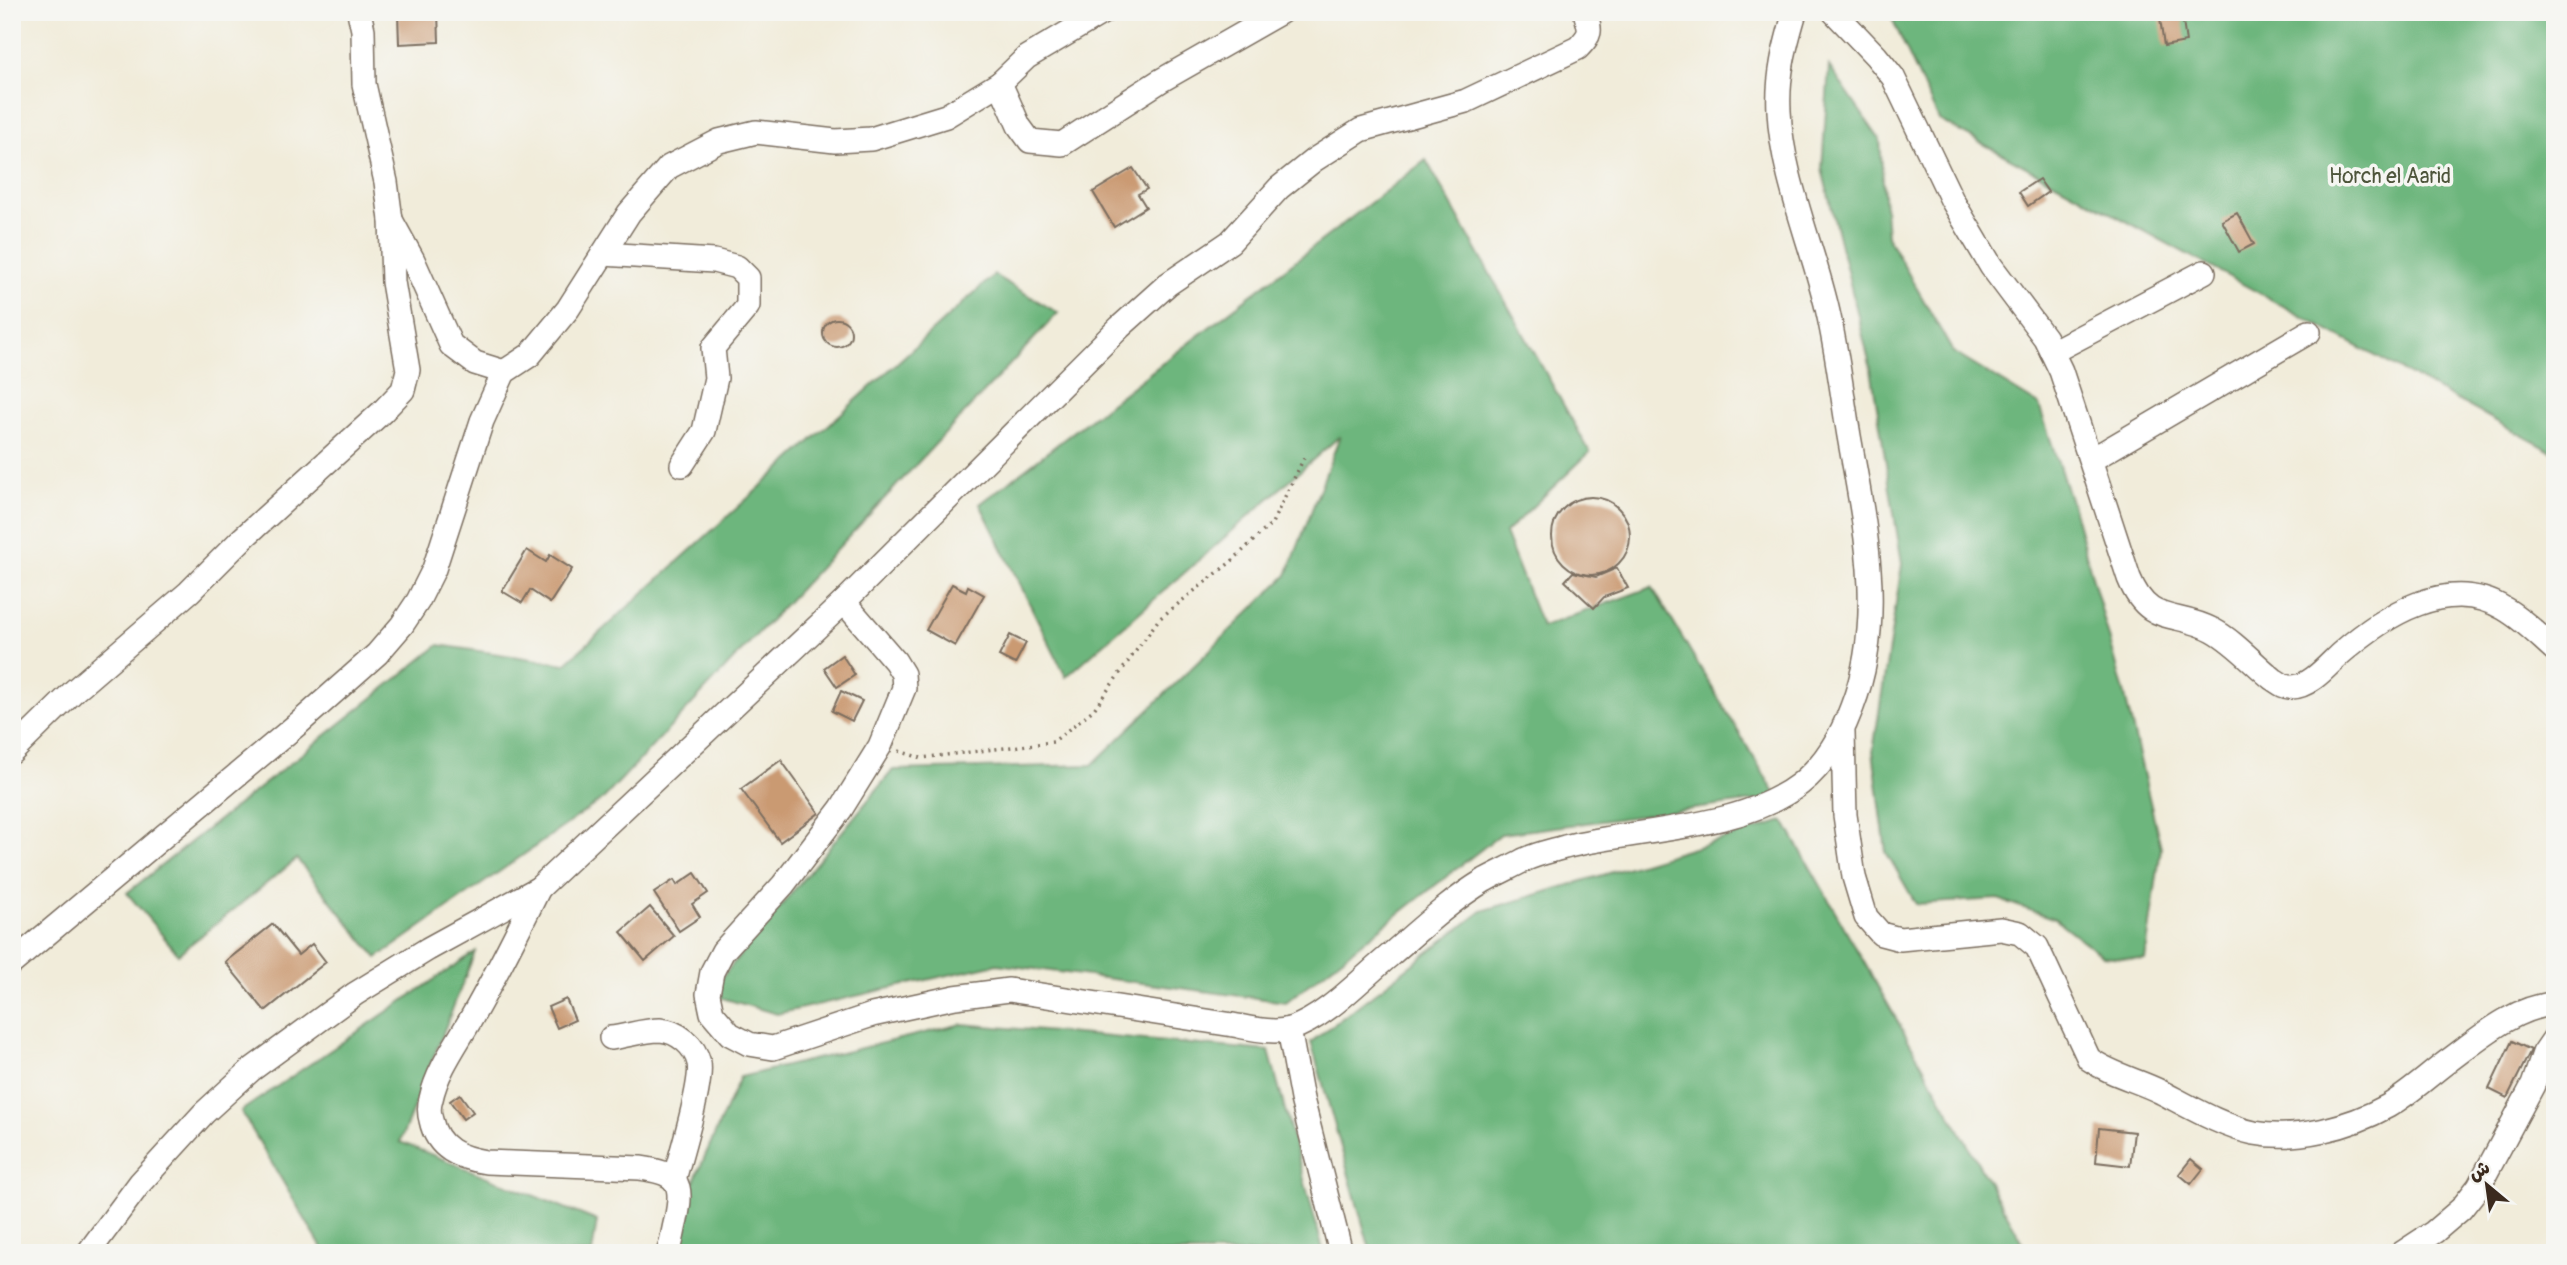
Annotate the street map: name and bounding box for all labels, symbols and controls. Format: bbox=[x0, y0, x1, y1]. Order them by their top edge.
park label: Horch el Aarid bbox=[2329, 163, 2451, 190]
north arrow bbox=[2452, 1150, 2522, 1220]
text: ش bbox=[2464, 1155, 2494, 1187]

